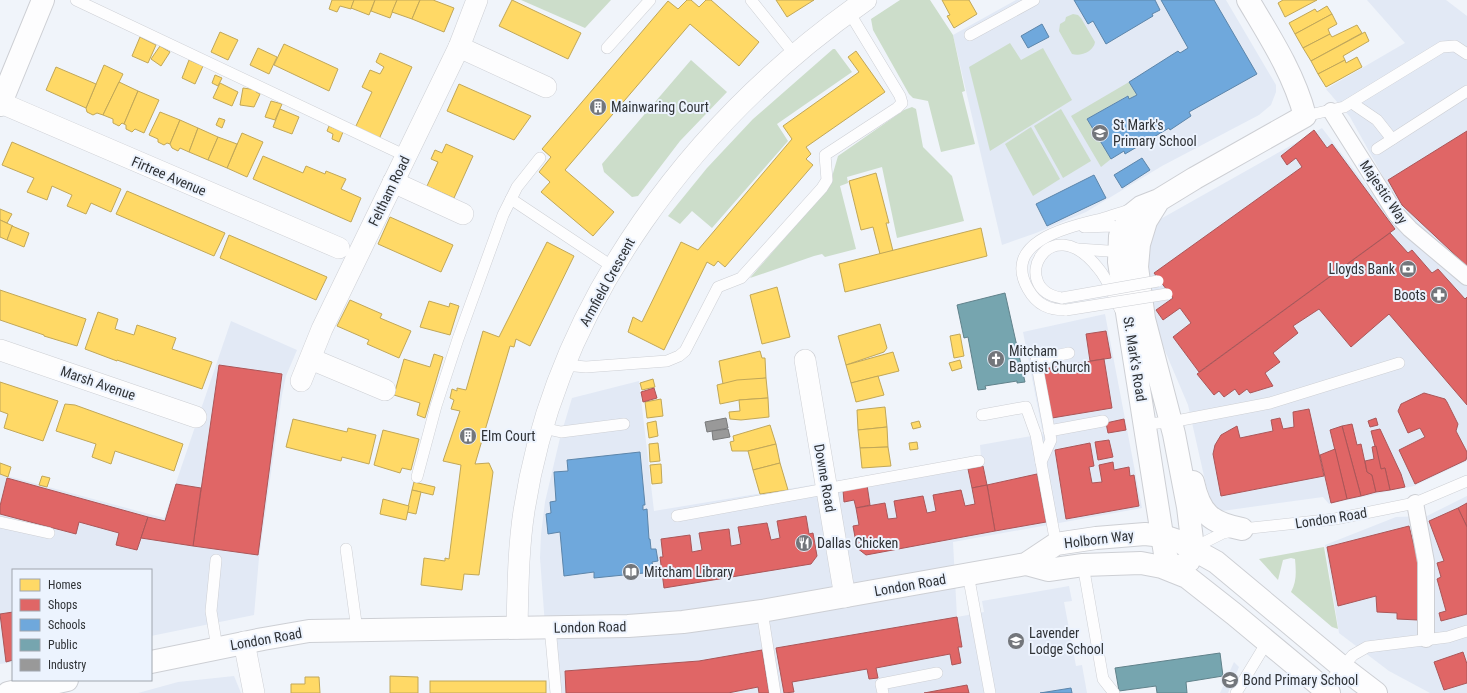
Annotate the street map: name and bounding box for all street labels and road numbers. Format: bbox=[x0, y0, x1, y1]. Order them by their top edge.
street label: Firtree Avenue bbox=[129, 153, 209, 199]
street label: Feltham Road bbox=[365, 153, 413, 229]
street label: Majestic Way bbox=[1357, 157, 1411, 227]
street label: Armfield Crescent bbox=[576, 235, 638, 329]
street label: St. Mark's Road bbox=[1120, 315, 1150, 403]
street label: Marsh Avenue bbox=[58, 363, 138, 403]
street label: Downe Road bbox=[811, 443, 839, 513]
street label: London Road bbox=[1294, 504, 1368, 532]
street label: Holborn Way bbox=[1063, 527, 1135, 551]
street label: London Road bbox=[873, 571, 947, 599]
street label: London Road bbox=[554, 618, 626, 636]
street label: London Road bbox=[229, 625, 303, 653]

